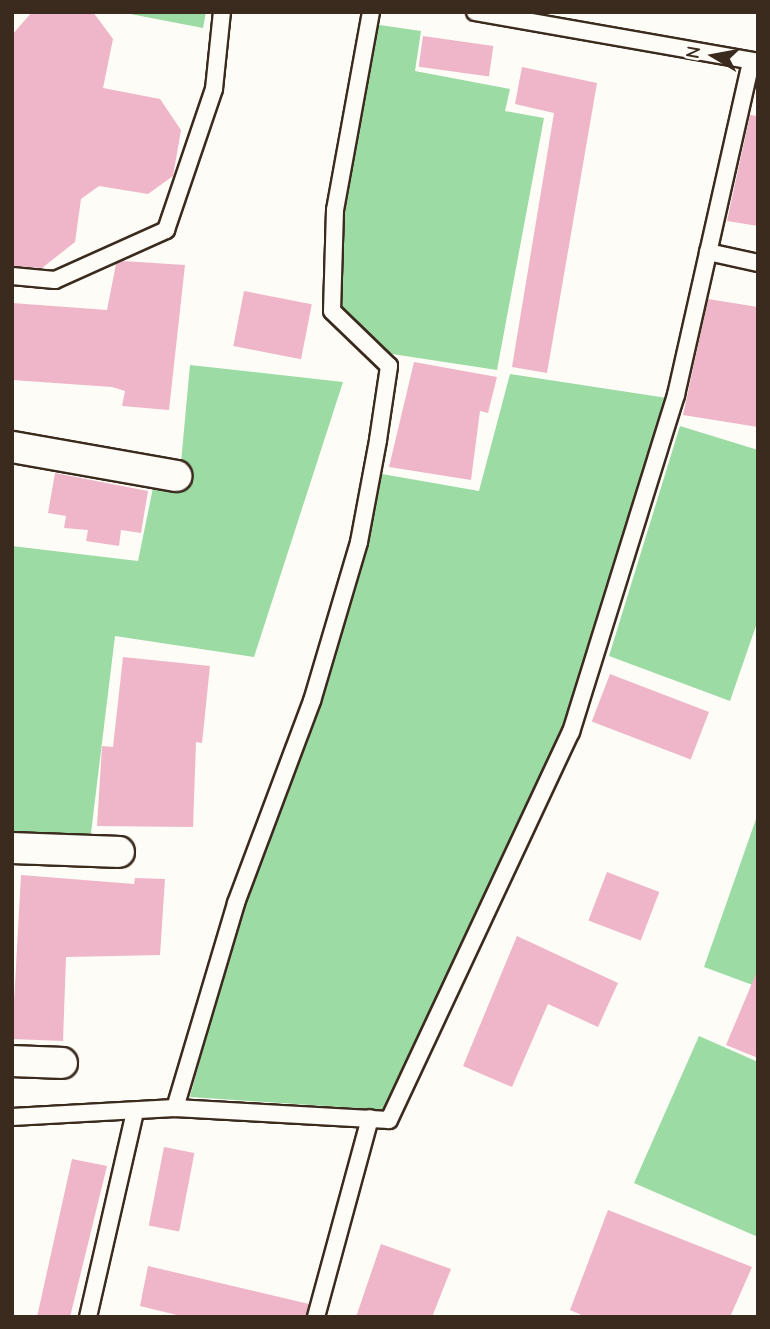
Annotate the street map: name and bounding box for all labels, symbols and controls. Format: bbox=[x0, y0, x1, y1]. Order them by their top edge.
north arrow bbox=[679, 21, 749, 91]
text: N bbox=[681, 44, 705, 60]

